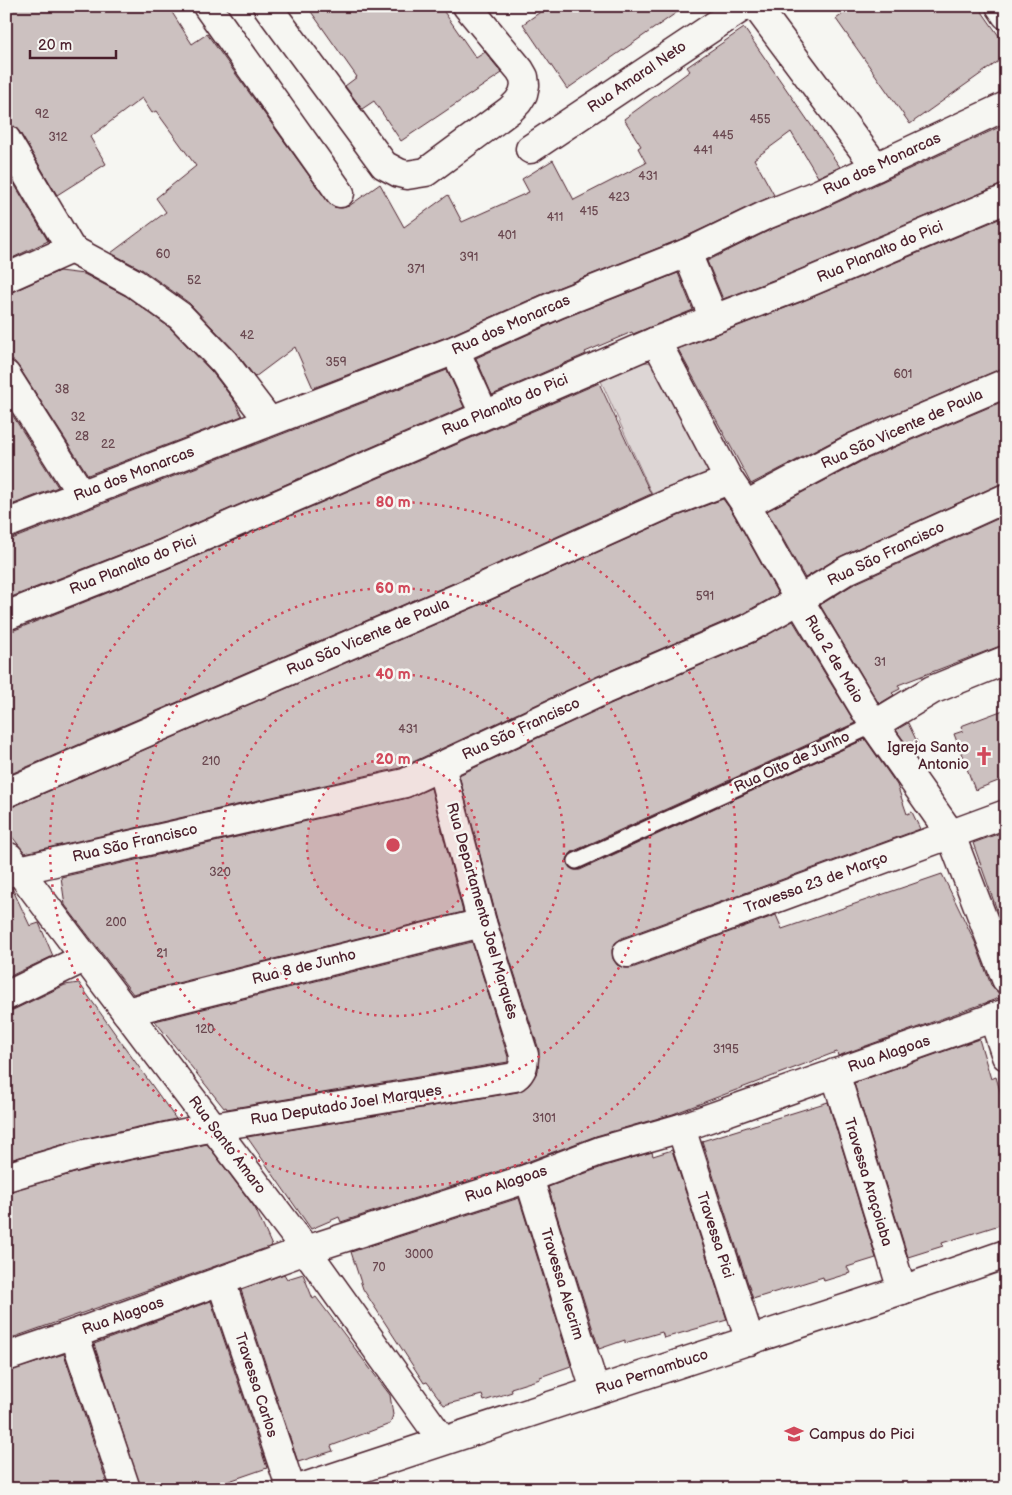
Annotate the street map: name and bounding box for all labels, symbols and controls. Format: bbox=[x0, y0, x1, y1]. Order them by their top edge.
scale bar bbox=[30, 28, 116, 60]
text: 20 m bbox=[38, 36, 72, 55]
street label: Rua Amaral Neto bbox=[584, 37, 690, 117]
house number: 92 bbox=[35, 107, 49, 122]
house number: 455 bbox=[749, 112, 771, 127]
house number: 445 bbox=[712, 128, 734, 143]
street label: Rua dos Monarcas bbox=[820, 128, 944, 200]
house number: 312 bbox=[48, 130, 68, 145]
house number: 441 bbox=[693, 143, 713, 158]
house number: 431 bbox=[638, 169, 658, 184]
house number: 423 bbox=[608, 190, 630, 205]
house number: 415 bbox=[580, 204, 599, 219]
house number: 411 bbox=[547, 210, 563, 225]
street label: Rua Planalto do Pici bbox=[814, 217, 946, 287]
house number: 401 bbox=[497, 228, 517, 243]
house number: 60 bbox=[156, 247, 170, 262]
house number: 391 bbox=[460, 250, 478, 265]
house number: 371 bbox=[407, 262, 425, 277]
house number: 52 bbox=[187, 273, 201, 288]
street label: Rua dos Monarcas bbox=[449, 290, 574, 360]
house number: 42 bbox=[240, 328, 254, 343]
house number: 359 bbox=[325, 355, 347, 370]
house number: 601 bbox=[893, 367, 913, 382]
street label: Rua Planalto do Pici bbox=[439, 370, 571, 440]
house number: 38 bbox=[55, 382, 69, 397]
street label: Rua São Vicente de Paula bbox=[818, 385, 986, 473]
house number: 32 bbox=[71, 410, 85, 425]
house number: 28 bbox=[75, 429, 89, 444]
house number: 22 bbox=[101, 437, 115, 452]
street label: Rua dos Monarcas bbox=[71, 442, 197, 506]
text: 80 m bbox=[375, 493, 411, 512]
street label: Rua São Francisco bbox=[824, 517, 948, 591]
street label: Rua Planalto do Pici bbox=[67, 531, 199, 599]
text: 60 m bbox=[375, 579, 411, 598]
house number: 591 bbox=[696, 589, 714, 604]
street label: Rua São Vicente de Paula bbox=[284, 594, 452, 680]
street label: Rua 2 de Maio bbox=[800, 611, 868, 707]
house number: 31 bbox=[874, 655, 886, 670]
text: 40 m bbox=[375, 665, 411, 684]
street label: Rua São Francisco bbox=[459, 693, 583, 765]
house number: 431 bbox=[398, 722, 418, 737]
street label: Rua Oito de Junho bbox=[731, 727, 853, 797]
place label: Igreja Santo Antonio bbox=[887, 738, 969, 774]
church icon: Igreja Santo Antonio bbox=[973, 745, 995, 767]
text: 20 m bbox=[376, 750, 411, 769]
house number: 210 bbox=[202, 754, 220, 769]
street label: Rua Departamento Joel Marquês bbox=[442, 800, 522, 1022]
street label: Rua São Francisco bbox=[71, 819, 199, 867]
centre of rings bbox=[384, 836, 402, 854]
street label: Travessa 23 de Março bbox=[742, 848, 890, 918]
house number: 320 bbox=[209, 865, 231, 880]
house number: 200 bbox=[105, 915, 127, 930]
street label: Rua 8 de Junho bbox=[250, 945, 358, 989]
house number: 21 bbox=[156, 946, 168, 961]
house number: 120 bbox=[196, 1022, 214, 1037]
street label: Rua Alagoas bbox=[845, 1031, 933, 1077]
house number: 3195 bbox=[713, 1042, 739, 1057]
street label: Rua Deputado Joel Marques bbox=[249, 1080, 444, 1130]
street label: Rua Santo Amaro bbox=[184, 1092, 270, 1198]
house number: 3101 bbox=[532, 1111, 556, 1126]
street label: Travessa Araçoiaba bbox=[839, 1115, 897, 1249]
street label: Rua Alagoas bbox=[462, 1161, 550, 1207]
street label: Travessa Pici bbox=[692, 1189, 738, 1281]
street label: Travessa Alecrim bbox=[536, 1226, 588, 1342]
house number: 3000 bbox=[405, 1247, 433, 1262]
house number: 70 bbox=[373, 1260, 385, 1275]
street label: Rua Alagoas bbox=[80, 1292, 167, 1340]
street label: Travessa Carlos bbox=[230, 1330, 282, 1440]
street label: Rua Pernambuco bbox=[593, 1345, 711, 1399]
school or university icon: Campus do Pici bbox=[783, 1423, 805, 1445]
place label: Campus do Pici bbox=[809, 1425, 915, 1444]

